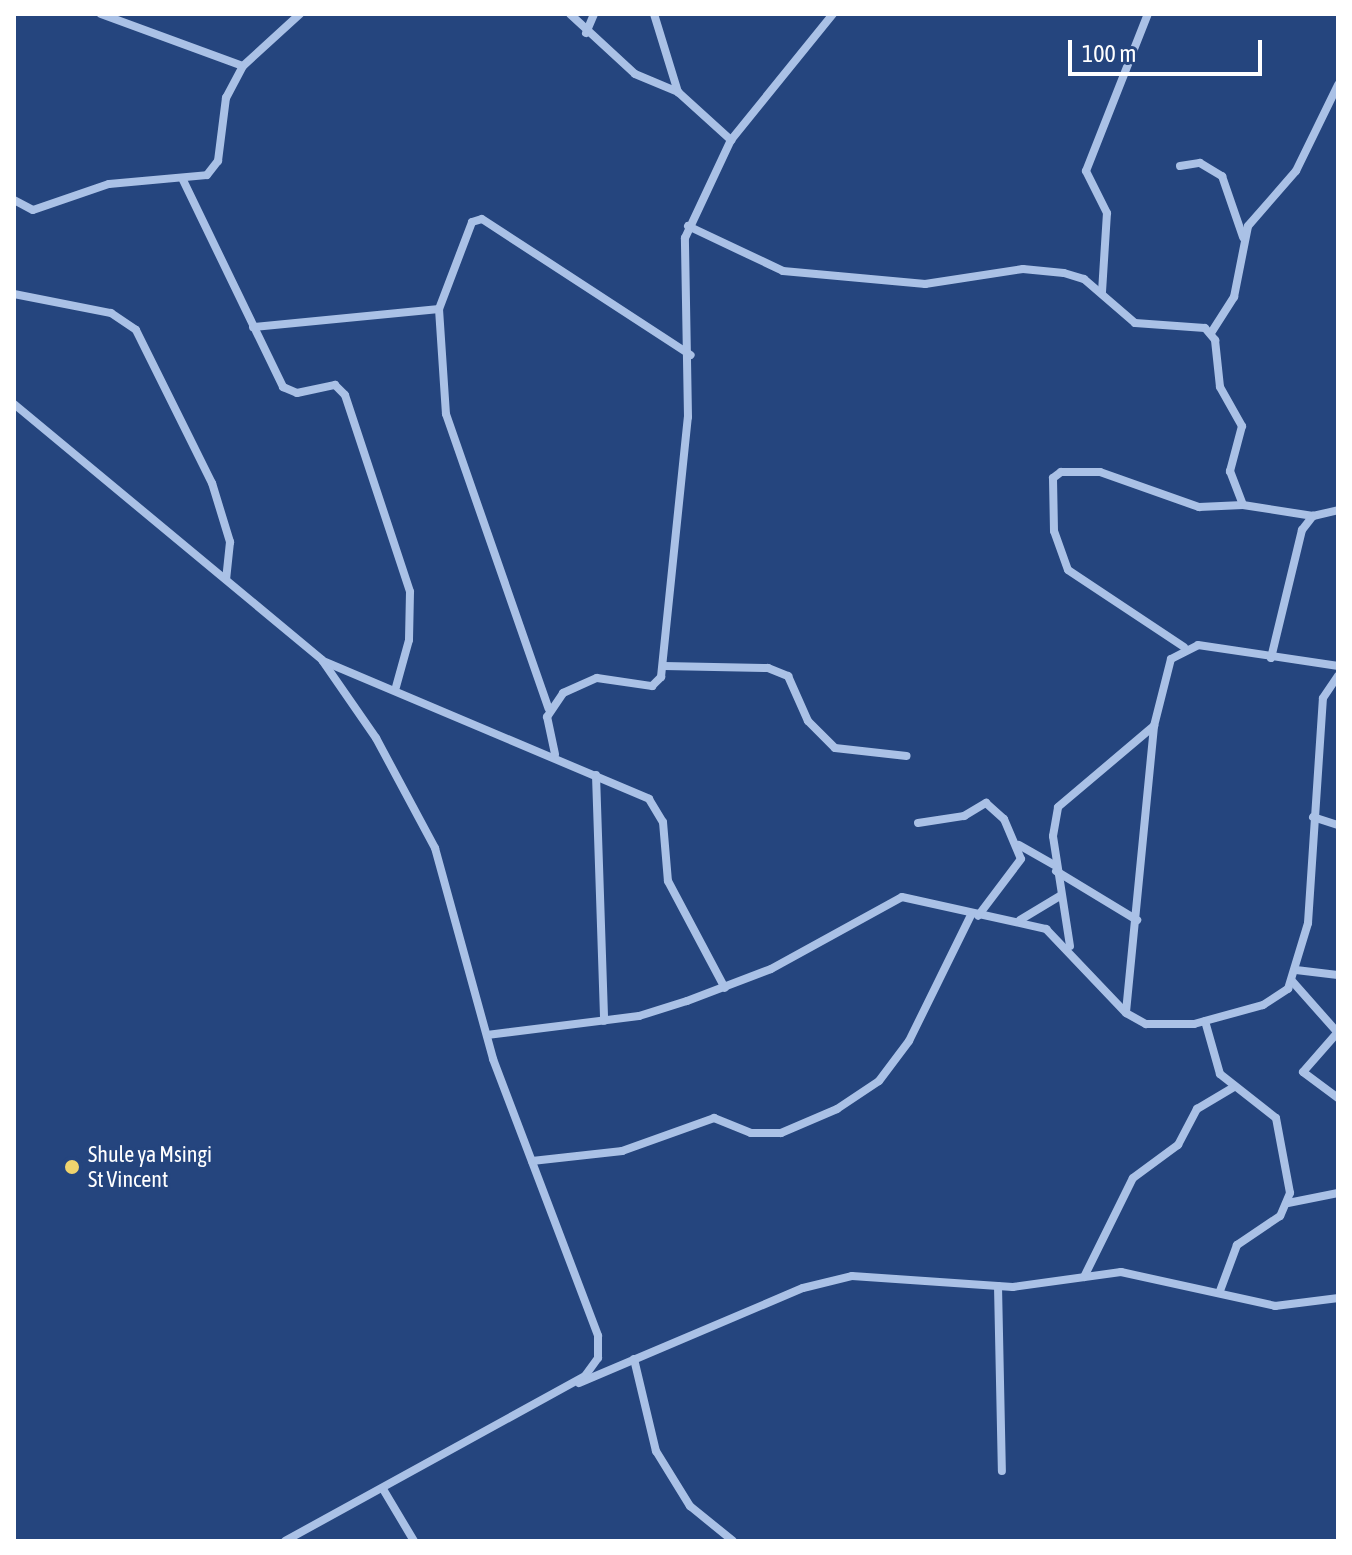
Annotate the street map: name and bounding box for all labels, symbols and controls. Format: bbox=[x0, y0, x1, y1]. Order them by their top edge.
scale bar bbox=[1072, 24, 1266, 74]
text: 100 m bbox=[1082, 40, 1136, 67]
place label: Shule ya Msingi St Vincent bbox=[88, 1141, 212, 1192]
marker: Shule ya Msingi St Vincent bbox=[63, 1158, 81, 1176]

